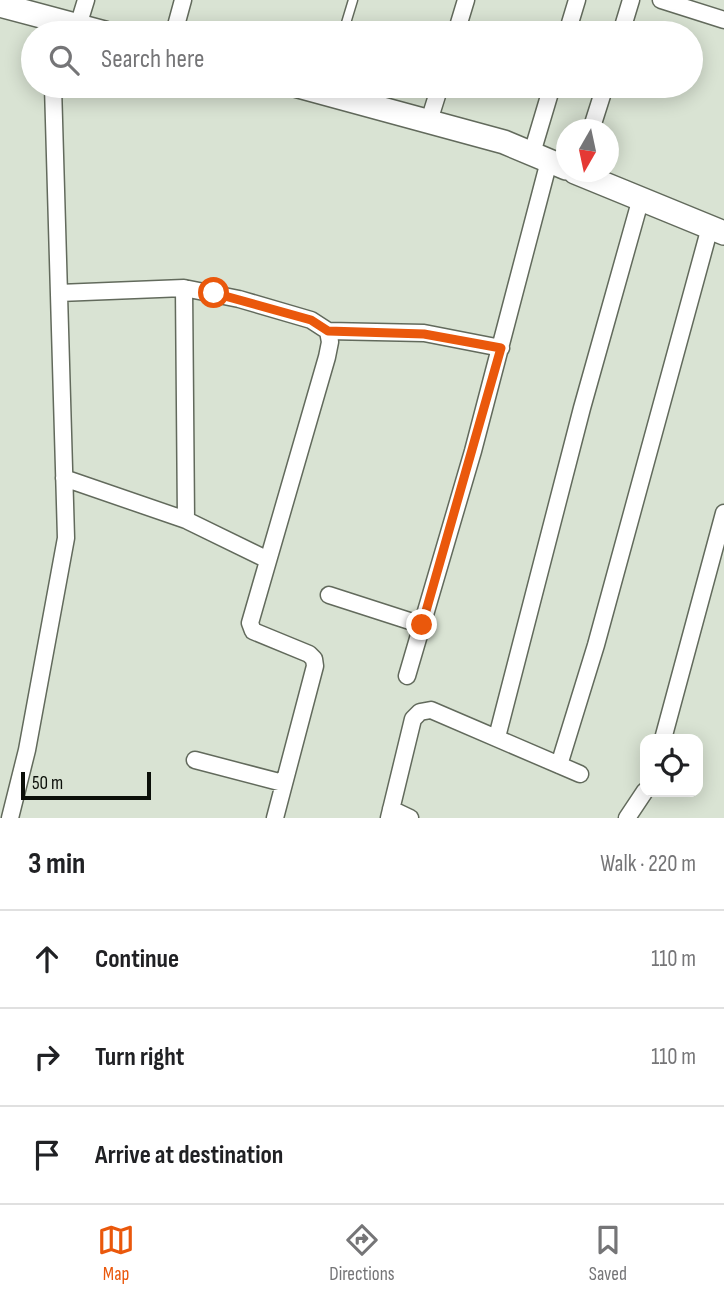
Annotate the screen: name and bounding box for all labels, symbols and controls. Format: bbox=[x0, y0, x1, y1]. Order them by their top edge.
search box bbox=[21, 21, 703, 98]
icon: search bbox=[45, 41, 83, 79]
text: Search here bbox=[101, 44, 204, 75]
north arrow bbox=[556, 119, 619, 182]
route start bbox=[198, 277, 229, 308]
route end bbox=[406, 609, 437, 640]
map controls bbox=[640, 734, 703, 797]
button: locate bbox=[640, 734, 703, 797]
scale bar bbox=[21, 769, 150, 801]
text: 50 m bbox=[32, 772, 63, 795]
text: 3 min bbox=[28, 846, 85, 882]
text: Walk · 220 m bbox=[600, 850, 696, 878]
icon: ahead bbox=[28, 940, 66, 978]
text: Continue bbox=[95, 944, 179, 975]
text: 110 m bbox=[651, 945, 696, 973]
icon: right bbox=[28, 1038, 66, 1076]
text: Turn right bbox=[95, 1042, 184, 1073]
text: 110 m bbox=[651, 1043, 696, 1071]
icon: arrive bbox=[28, 1136, 66, 1174]
text: Arrive at destination bbox=[95, 1140, 283, 1171]
tab: Map bbox=[97, 1221, 135, 1286]
tab: Directions bbox=[329, 1221, 395, 1286]
tab: Saved bbox=[589, 1221, 627, 1286]

